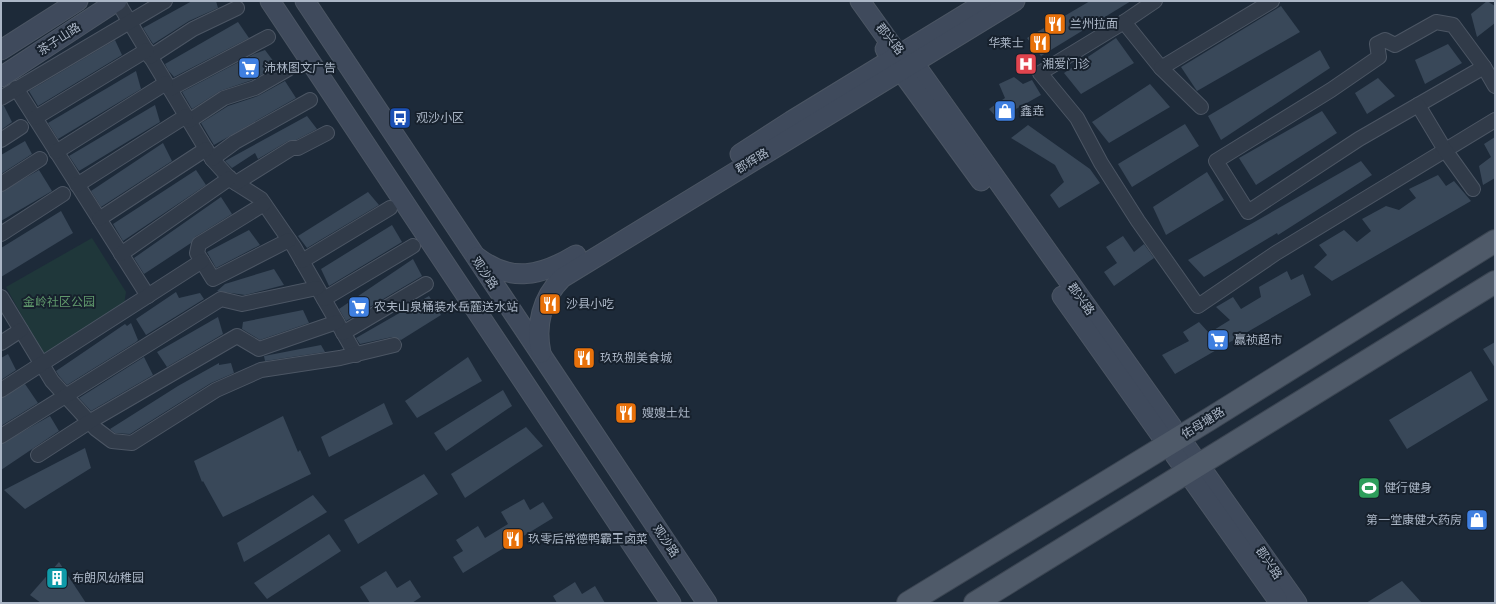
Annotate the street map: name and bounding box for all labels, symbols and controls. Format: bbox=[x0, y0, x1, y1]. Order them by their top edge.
restaurant icon: 兰州拉面 bbox=[1042, 11, 1068, 37]
place label: 兰州拉面 bbox=[1070, 17, 1118, 30]
street label: 茶子山路 bbox=[35, 20, 82, 57]
street label: 郡兴路 bbox=[874, 21, 907, 57]
restaurant icon: 华莱士 bbox=[1027, 30, 1053, 56]
place label: 华莱士 bbox=[988, 36, 1024, 49]
hospital icon: 湘爱门诊 bbox=[1013, 51, 1039, 77]
supermarket icon: 沛林图文广告 bbox=[236, 55, 262, 81]
place label: 湘爱门诊 bbox=[1042, 57, 1090, 70]
place label: 沛林图文广告 bbox=[264, 61, 336, 74]
shop icon: 鑫垚 bbox=[992, 98, 1018, 124]
place label: 鑫垚 bbox=[1020, 104, 1044, 117]
bus stop icon: 观沙小区 bbox=[387, 105, 413, 131]
place label: 观沙小区 bbox=[416, 112, 464, 124]
street label: 郡辉路 bbox=[733, 146, 771, 175]
street label: 观沙路 bbox=[470, 254, 501, 291]
street label: 郡兴路 bbox=[1066, 280, 1097, 317]
restaurant icon: 沙县小吃 bbox=[537, 291, 563, 317]
supermarket icon: 农夫山泉桶装水岳麓送水站 bbox=[346, 294, 372, 320]
park label: 金岭社区公园 bbox=[23, 295, 95, 308]
place label: 沙县小吃 bbox=[566, 298, 614, 310]
place label: 农夫山泉桶装水岳麓送水站 bbox=[374, 300, 518, 313]
supermarket icon: 赢祯超市 bbox=[1205, 327, 1231, 353]
place label: 赢祯超市 bbox=[1234, 333, 1282, 346]
restaurant icon: 玖玖捌美食城 bbox=[571, 345, 597, 371]
place label: 玖玖捌美食城 bbox=[600, 351, 672, 364]
restaurant icon: 嫂嫂土灶 bbox=[613, 400, 639, 426]
street label: 佑母塘路 bbox=[1179, 404, 1227, 441]
place label: 嫂嫂土灶 bbox=[642, 407, 690, 419]
sports icon: 健行健身 bbox=[1356, 475, 1382, 501]
place label: 健行健身 bbox=[1384, 481, 1432, 494]
shop icon: 第一堂康健大药房 bbox=[1464, 507, 1490, 533]
place label: 第一堂康健大药房 bbox=[1366, 513, 1462, 526]
street label: 观沙路 bbox=[651, 522, 682, 559]
restaurant icon: 玖零后常德鸭霸王卤菜 bbox=[500, 526, 526, 552]
place label: 玖零后常德鸭霸王卤菜 bbox=[528, 532, 648, 545]
street label: 郡兴路 bbox=[1254, 544, 1285, 581]
building icon: 布朗风幼稚园 bbox=[44, 565, 70, 591]
place label: 布朗风幼稚园 bbox=[72, 571, 144, 584]

